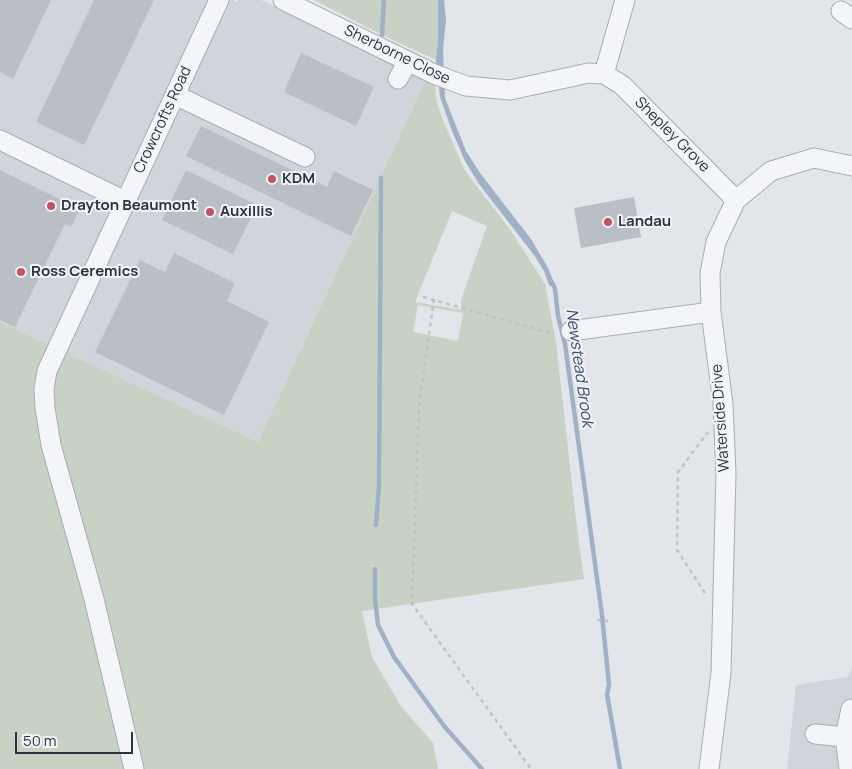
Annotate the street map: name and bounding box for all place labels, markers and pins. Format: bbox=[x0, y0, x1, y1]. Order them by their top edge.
place label: KDM bbox=[282, 170, 315, 188]
marker: KDM bbox=[266, 173, 278, 185]
place label: Drayton Beaumont bbox=[61, 197, 197, 215]
marker: Drayton Beaumont bbox=[45, 200, 57, 212]
place label: Auxillis bbox=[220, 203, 273, 221]
marker: Auxillis bbox=[204, 206, 216, 218]
place label: Landau bbox=[618, 213, 671, 231]
marker: Landau bbox=[602, 216, 614, 228]
place label: Ross Ceremics bbox=[31, 263, 138, 281]
marker: Ross Ceremics bbox=[15, 266, 27, 278]

